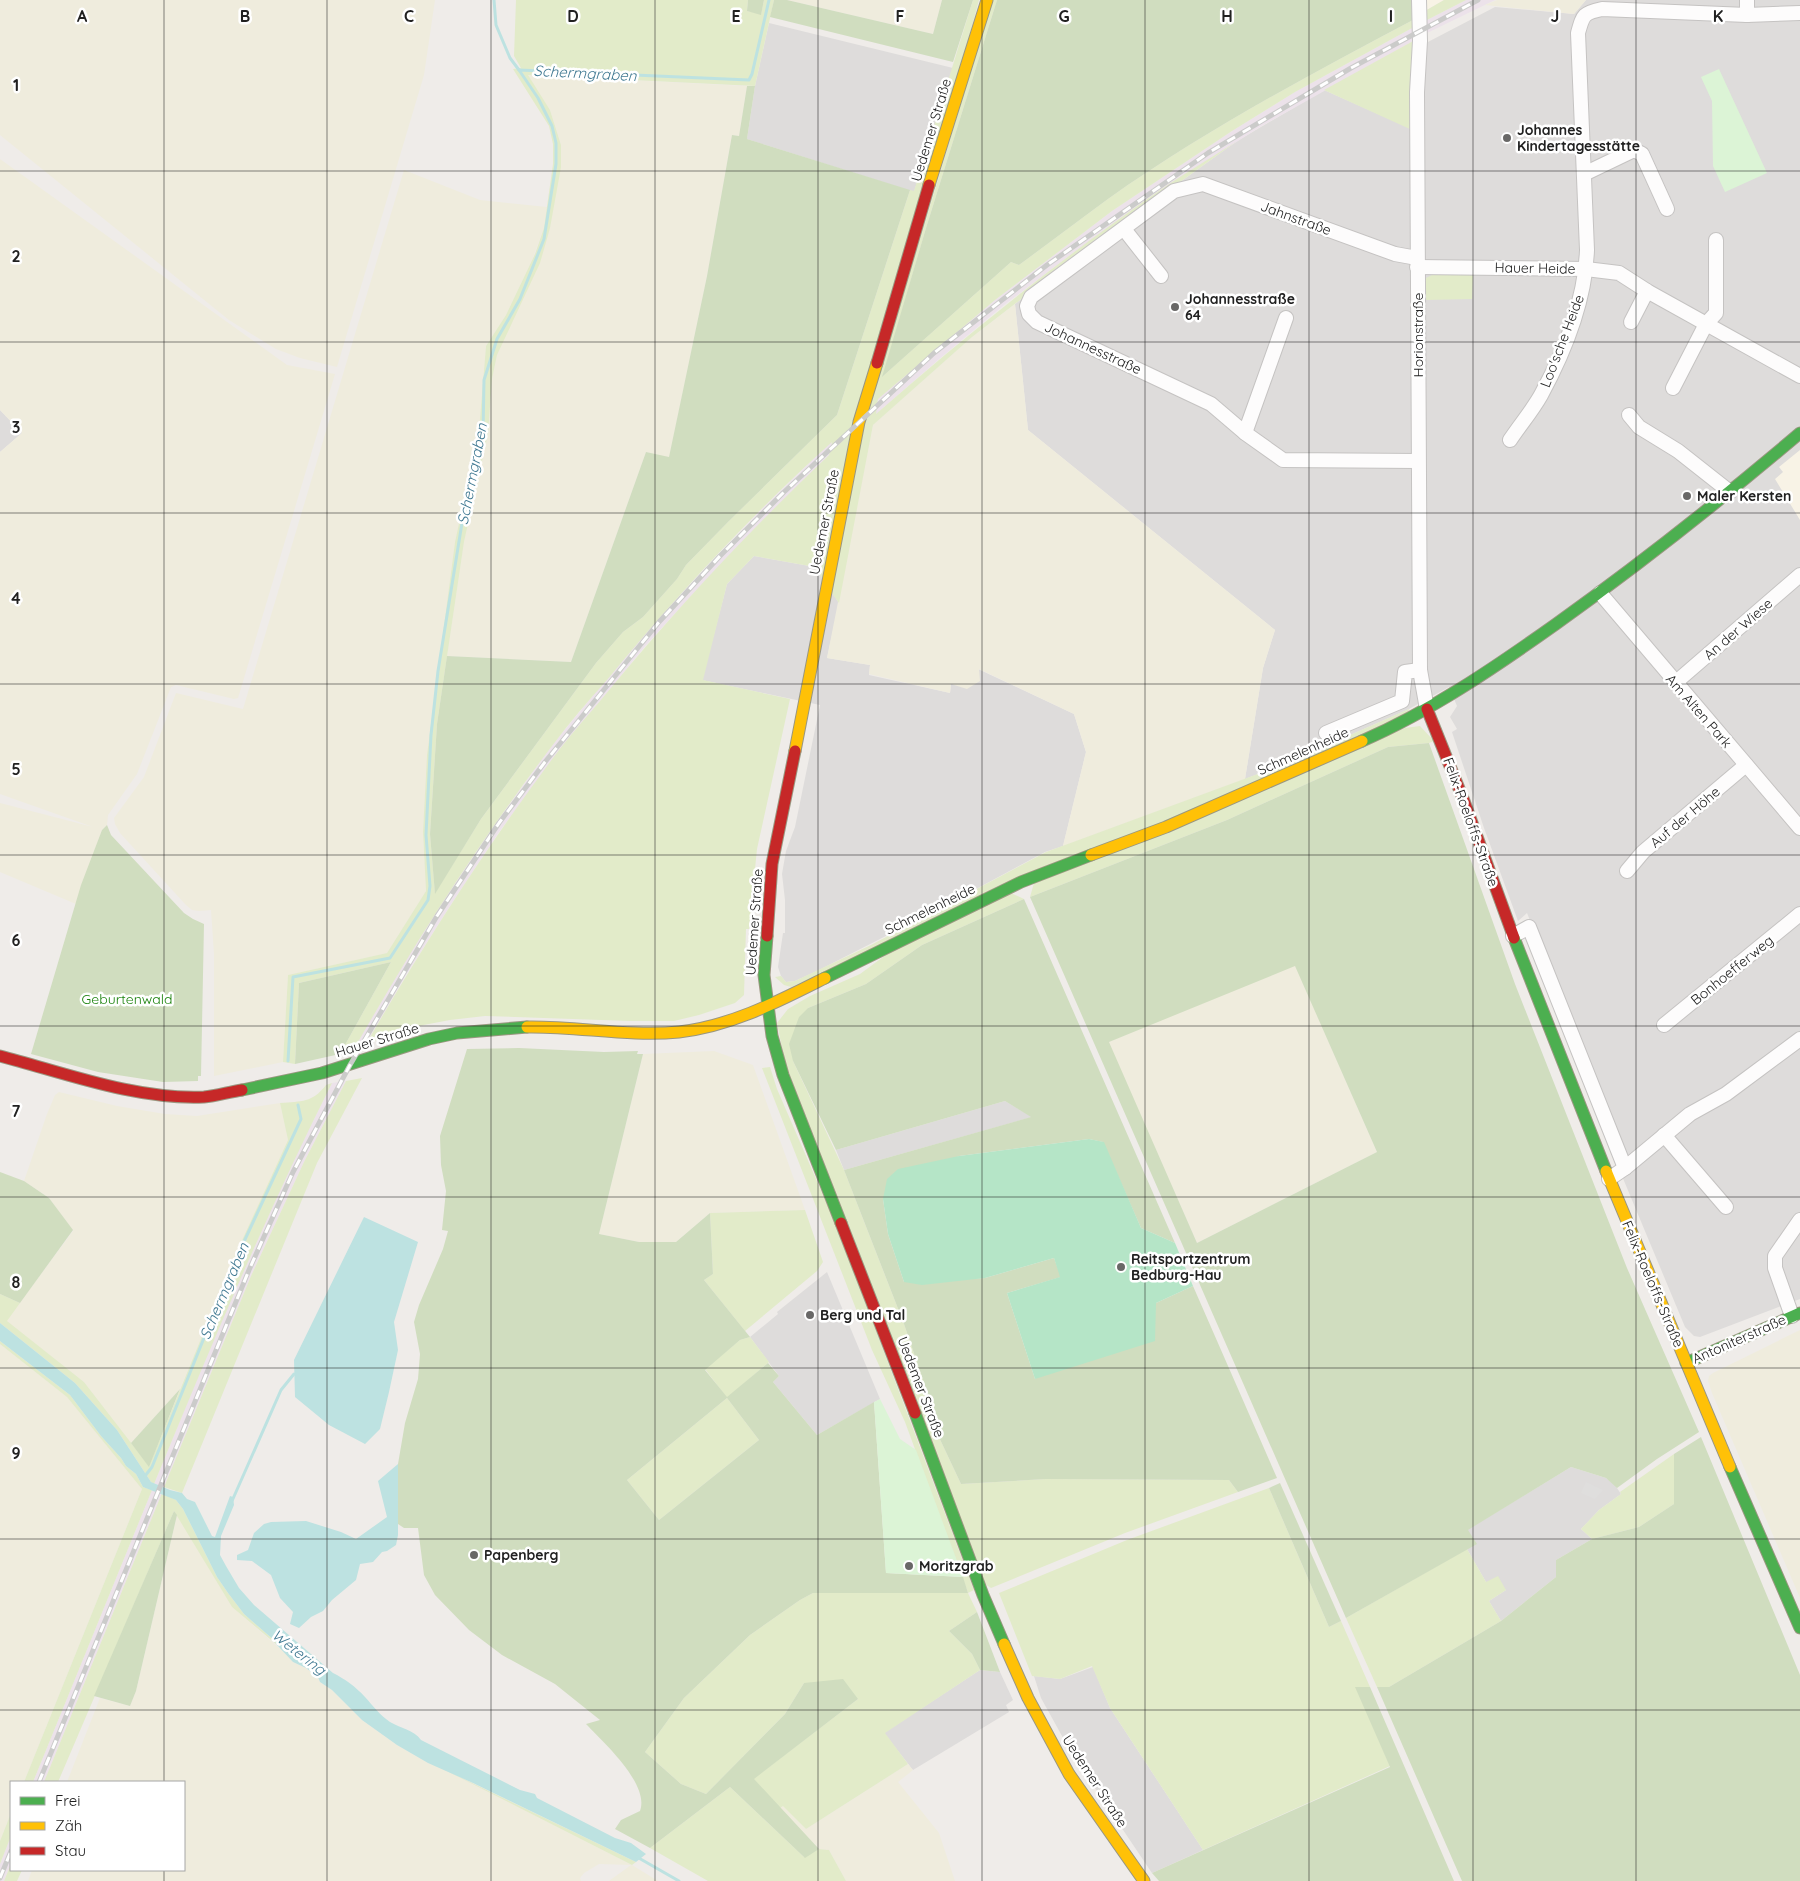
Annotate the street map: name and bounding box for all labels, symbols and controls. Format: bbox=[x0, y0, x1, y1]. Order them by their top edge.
text: A bbox=[77, 6, 88, 26]
text: B bbox=[240, 6, 250, 26]
text: C bbox=[404, 6, 414, 26]
text: D bbox=[567, 6, 579, 26]
text: E bbox=[731, 6, 741, 26]
text: F bbox=[896, 6, 905, 26]
text: G bbox=[1058, 6, 1070, 26]
text: H bbox=[1221, 6, 1233, 26]
text: I bbox=[1389, 6, 1393, 26]
text: J bbox=[1551, 6, 1559, 26]
text: K bbox=[1713, 6, 1723, 26]
water label: Schermgraben bbox=[533, 61, 637, 85]
text: 1 bbox=[13, 75, 19, 95]
street label: Uedemer Straße bbox=[907, 76, 955, 184]
place label: Johannes Kindertagesstätte bbox=[1517, 121, 1640, 155]
marker: Johannes Kindertagesstätte bbox=[1501, 132, 1513, 144]
street label: Jahnstraße bbox=[1258, 197, 1334, 239]
text: 2 bbox=[11, 246, 21, 266]
street label: Hauer Heide bbox=[1494, 258, 1576, 278]
place label: Johannesstraße 64 bbox=[1185, 290, 1295, 324]
street label: Horionstraße bbox=[1409, 292, 1427, 377]
street label: Loo'sche Heide bbox=[1536, 292, 1588, 390]
marker: Johannesstraße 64 bbox=[1169, 301, 1181, 313]
street label: Johannesstraße bbox=[1042, 318, 1144, 378]
text: 3 bbox=[12, 417, 20, 437]
water label: Schermgraben bbox=[453, 421, 491, 526]
street label: Uedemer Straße bbox=[805, 468, 843, 576]
place label: Maler Kersten bbox=[1697, 487, 1791, 505]
marker: Maler Kersten bbox=[1681, 490, 1693, 502]
text: 4 bbox=[11, 588, 21, 608]
street label: An der Wiese bbox=[1700, 594, 1776, 664]
street label: Am Alten Park bbox=[1662, 670, 1736, 752]
street label: Schmelenheide bbox=[1255, 723, 1352, 779]
street label: Felix-Roeloffs-Straße bbox=[1439, 755, 1503, 889]
text: 5 bbox=[11, 759, 21, 779]
street label: Auf der Höhe bbox=[1646, 782, 1724, 851]
street label: Uedemer Straße bbox=[741, 868, 767, 976]
street label: Schmelenheide bbox=[882, 879, 978, 939]
text: 6 bbox=[12, 930, 21, 950]
street label: Bonhoefferweg bbox=[1687, 931, 1777, 1009]
park label: Geburtenwald bbox=[82, 990, 172, 1008]
street label: Hauer Straße bbox=[333, 1019, 421, 1061]
text: 7 bbox=[12, 1101, 21, 1121]
street label: Felix-Roeloffs-Straße bbox=[1618, 1218, 1688, 1350]
water label: Schermgraben bbox=[195, 1240, 253, 1342]
place label: Reitsportzentrum Bedburg-Hau bbox=[1131, 1250, 1250, 1284]
marker: Reitsportzentrum Bedburg-Hau bbox=[1115, 1261, 1127, 1273]
text: 8 bbox=[12, 1272, 21, 1292]
place label: Berg und Tal bbox=[820, 1306, 905, 1324]
marker: Berg und Tal bbox=[804, 1309, 816, 1321]
street label: Antoniterstraße bbox=[1689, 1310, 1789, 1368]
street label: Uedemer Straße bbox=[893, 1334, 949, 1440]
text: 9 bbox=[11, 1443, 21, 1463]
place label: Papenberg bbox=[484, 1546, 558, 1564]
marker: Papenberg bbox=[468, 1549, 480, 1561]
place label: Moritzgrab bbox=[919, 1557, 994, 1575]
marker: Moritzgrab bbox=[903, 1560, 915, 1572]
water label: Wetering bbox=[268, 1625, 331, 1680]
street label: Uedemer Straße bbox=[1058, 1731, 1132, 1831]
legend bbox=[10, 1781, 185, 1871]
text: Frei bbox=[55, 1791, 81, 1810]
text: Zäh bbox=[55, 1816, 82, 1835]
text: Stau bbox=[55, 1841, 86, 1860]

